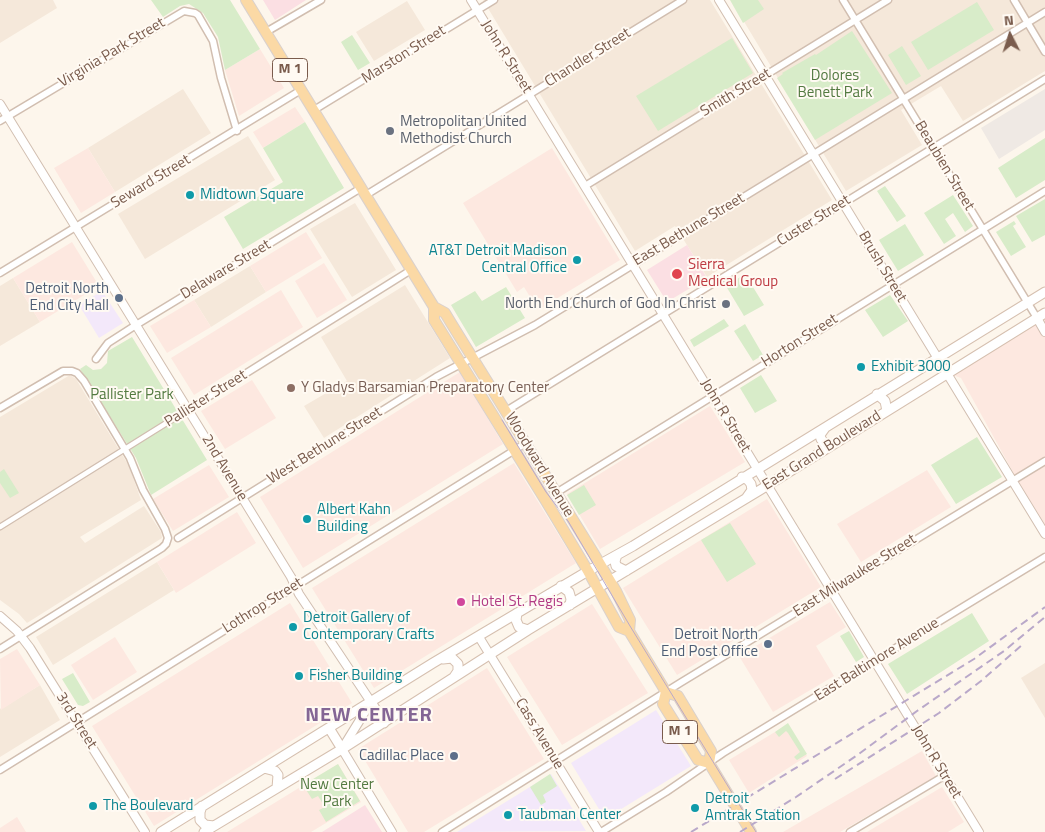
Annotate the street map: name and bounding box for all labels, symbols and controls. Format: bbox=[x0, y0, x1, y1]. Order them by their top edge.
text: N bbox=[1003, 9, 1014, 30]
north arrow bbox=[985, 10, 1035, 60]
street label: Virginia Park Street bbox=[56, 14, 168, 92]
street label: John R Street bbox=[476, 17, 536, 97]
street label: Marston Street bbox=[359, 22, 449, 88]
street label: Chandler Street bbox=[542, 24, 634, 92]
road number: M 1 bbox=[272, 58, 308, 82]
street label: Smith Street bbox=[697, 65, 775, 121]
park label: Dolores Benett Park bbox=[798, 67, 872, 102]
place label: Metropolitan United Methodist Church bbox=[400, 113, 527, 148]
street label: Beaubien Street bbox=[910, 118, 978, 214]
marker: Metropolitan United Methodist Church bbox=[384, 125, 396, 137]
street label: Seward Street bbox=[108, 151, 194, 213]
place label: Midtown Square bbox=[200, 186, 304, 204]
marker: Midtown Square bbox=[184, 189, 196, 201]
street label: East Bethune Street bbox=[630, 190, 748, 270]
street label: Custer Street bbox=[774, 191, 854, 251]
street label: Brush Street bbox=[854, 228, 910, 306]
street label: Delaware Street bbox=[178, 236, 274, 304]
place label: AT&T Detroit Madison Central Office bbox=[429, 242, 567, 277]
marker: AT&T Detroit Madison Central Office bbox=[571, 254, 583, 266]
place label: Sierra Medical Group bbox=[688, 256, 778, 291]
marker: Sierra Medical Group bbox=[670, 267, 684, 281]
place label: Detroit North End City Hall bbox=[25, 280, 109, 315]
marker: Detroit North End City Hall bbox=[113, 292, 125, 304]
place label: North End Church of God In Christ bbox=[505, 295, 716, 313]
marker: North End Church of God In Christ bbox=[720, 298, 732, 310]
street label: Horton Street bbox=[759, 310, 841, 372]
place label: Exhibit 3000 bbox=[871, 358, 951, 376]
marker: Exhibit 3000 bbox=[855, 361, 867, 373]
street label: Pallister Street bbox=[162, 367, 250, 431]
street label: John R Street bbox=[696, 376, 754, 456]
place label: Y Gladys Barsamian Preparatory Center bbox=[301, 379, 549, 397]
marker: Y Gladys Barsamian Preparatory Center bbox=[285, 382, 297, 394]
park label: Pallister Park bbox=[90, 386, 174, 404]
street label: West Bethune Street bbox=[264, 403, 386, 489]
street label: East Grand Boulevard bbox=[759, 407, 885, 495]
street label: Woodward Avenue bbox=[501, 409, 577, 521]
street label: 2nd Avenue bbox=[197, 431, 251, 505]
place label: Albert Kahn Building bbox=[317, 501, 391, 536]
marker: Albert Kahn Building bbox=[301, 513, 313, 525]
street label: East Milwaukee Street bbox=[790, 531, 920, 621]
street label: Lothrop Street bbox=[220, 574, 306, 638]
place label: Hotel St. Regis bbox=[471, 593, 563, 611]
marker: Hotel St. Regis bbox=[455, 596, 467, 608]
place label: Detroit Gallery of Contemporary Crafts bbox=[303, 609, 435, 644]
street label: East Baltimore Avenue bbox=[811, 614, 943, 706]
marker: Detroit Gallery of Contemporary Crafts bbox=[287, 621, 299, 633]
place label: Detroit North End Post Office bbox=[661, 626, 758, 661]
marker: Detroit North End Post Office bbox=[762, 638, 774, 650]
place label: Fisher Building bbox=[309, 667, 402, 685]
marker: Fisher Building bbox=[293, 670, 305, 682]
street label: 3rd Street bbox=[52, 689, 100, 753]
street label: Cass Avenue bbox=[511, 695, 567, 773]
district label: NEW CENTER bbox=[304, 704, 434, 728]
road number: M 1 bbox=[662, 720, 698, 744]
street label: John R Street bbox=[907, 722, 965, 802]
place label: Cadillac Place bbox=[359, 747, 444, 765]
marker: Cadillac Place bbox=[448, 750, 460, 762]
park label: New Center Park bbox=[300, 776, 374, 811]
place label: Detroit Amtrak Station bbox=[705, 790, 800, 825]
place label: The Boulevard bbox=[103, 797, 193, 815]
marker: The Boulevard bbox=[87, 800, 99, 812]
marker: Detroit Amtrak Station bbox=[689, 802, 701, 814]
place label: Taubman Center bbox=[518, 806, 621, 824]
marker: Taubman Center bbox=[502, 809, 514, 821]

